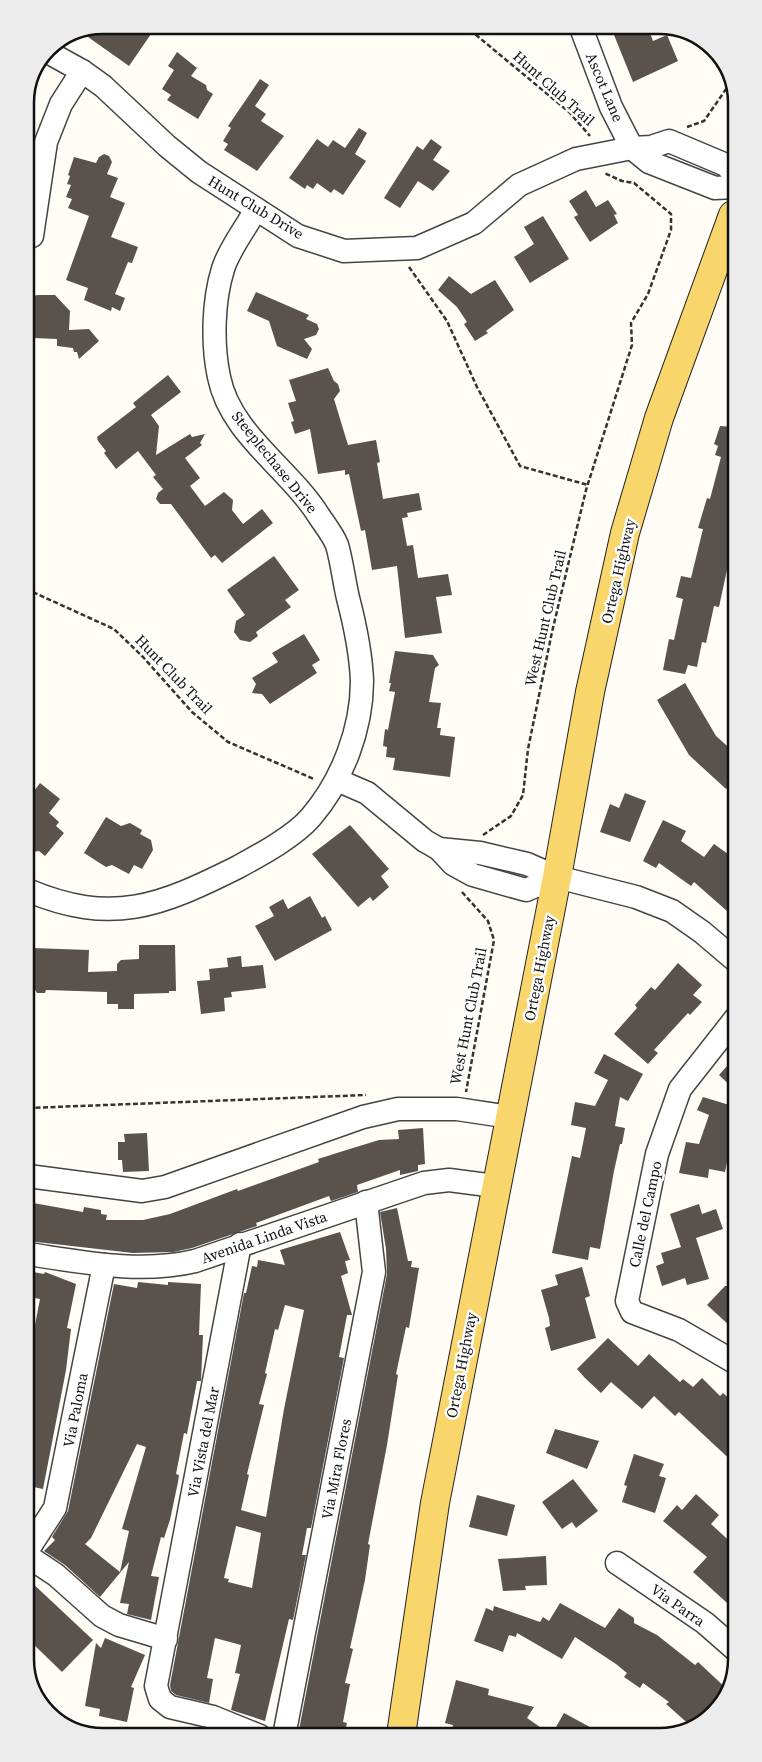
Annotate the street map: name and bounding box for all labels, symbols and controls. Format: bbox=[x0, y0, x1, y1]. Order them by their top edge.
street label: Hunt Club Trail bbox=[509, 46, 600, 131]
street label: Ascot Lane bbox=[581, 49, 629, 125]
street label: Hunt Club Drive bbox=[204, 170, 308, 244]
street label: Steeplechase Drive bbox=[227, 406, 323, 518]
street label: Ortega Highway bbox=[596, 516, 640, 626]
street label: West Hunt Club Trail bbox=[519, 547, 571, 688]
street label: Hunt Club Trail bbox=[131, 630, 218, 719]
street label: Ortega Highway bbox=[518, 913, 560, 1023]
street label: West Hunt Club Trail bbox=[444, 945, 492, 1086]
street label: Calle del Campo bbox=[623, 1159, 667, 1269]
street label: Avenida Linda Vista bbox=[198, 1206, 330, 1268]
street label: Ortega Highway bbox=[440, 1310, 482, 1420]
street label: Via Paloma bbox=[57, 1371, 93, 1449]
street label: Via Vista del Mar bbox=[182, 1384, 224, 1499]
street label: Via Mira Flores bbox=[316, 1417, 356, 1521]
street label: Via Parra bbox=[647, 1579, 710, 1632]

